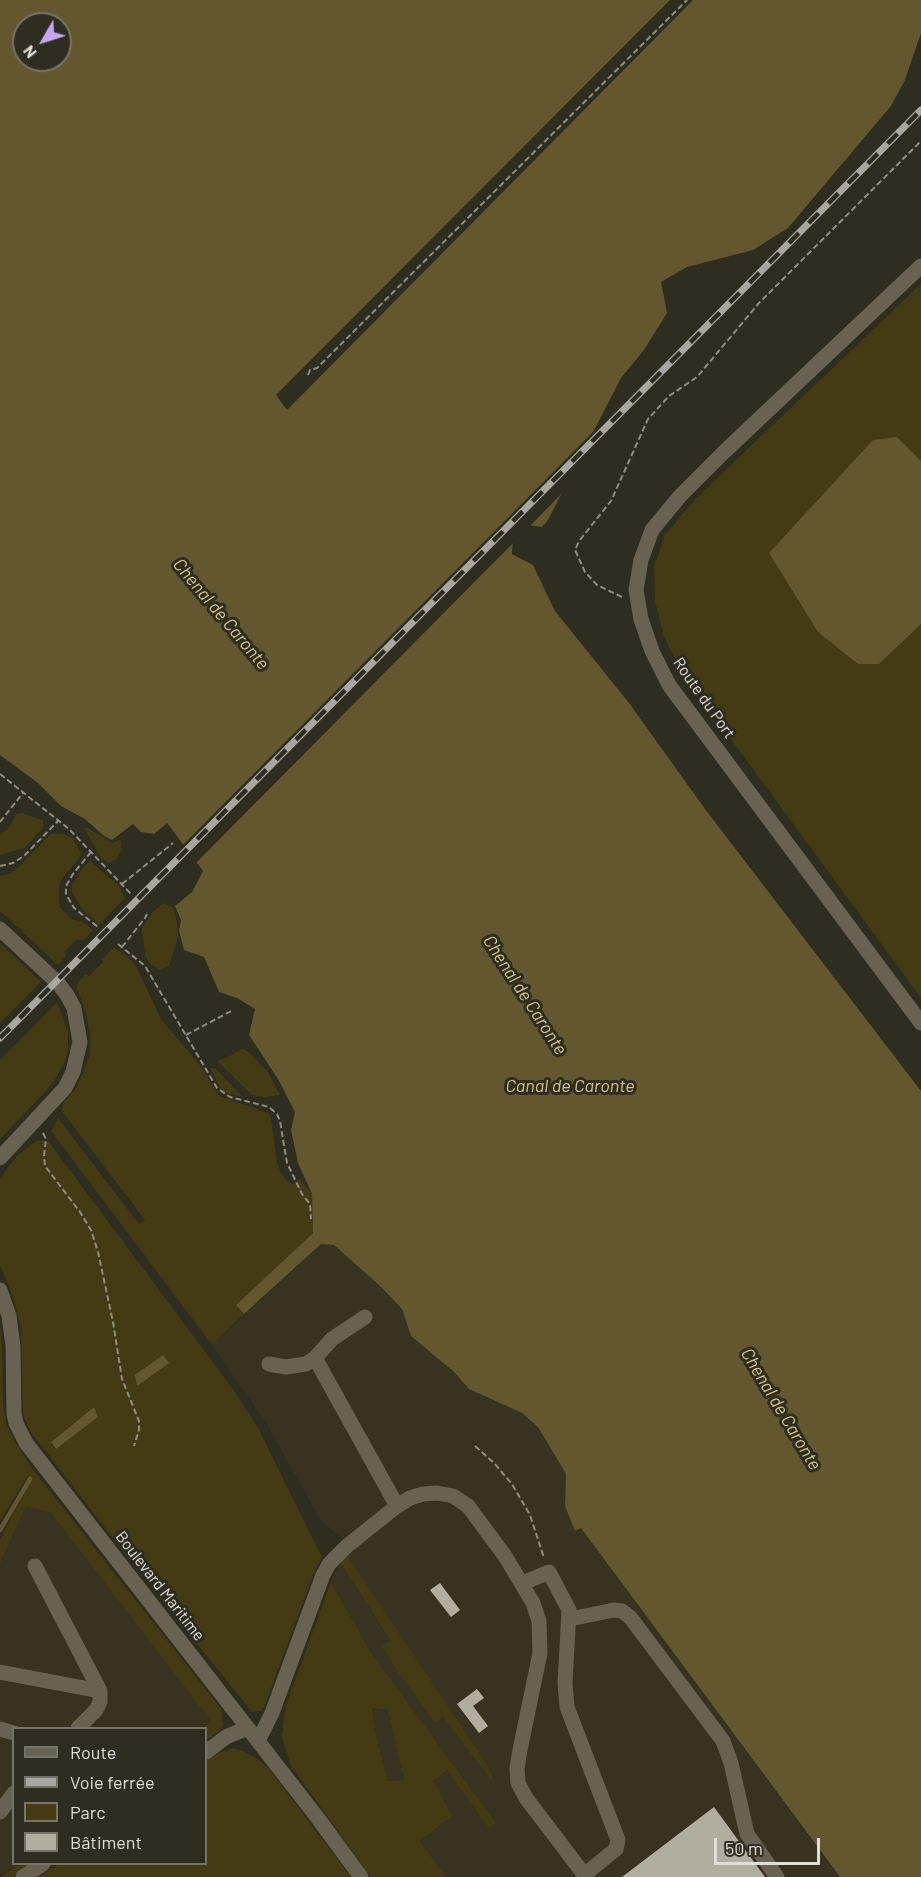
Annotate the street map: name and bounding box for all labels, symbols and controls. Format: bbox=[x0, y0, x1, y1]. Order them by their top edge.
north arrow bbox=[12, 12, 72, 72]
text: N bbox=[18, 42, 40, 63]
water label: Chenal de Caronte bbox=[168, 554, 274, 674]
street label: Route du Port bbox=[669, 654, 739, 742]
water label: Chenal de Caronte bbox=[478, 931, 572, 1059]
water label: Canal de Caronte bbox=[505, 1075, 635, 1097]
water label: Chenal de Caronte bbox=[736, 1344, 826, 1474]
street label: Boulevard Maritime bbox=[111, 1527, 209, 1645]
legend bbox=[12, 1727, 207, 1865]
text: Route bbox=[70, 1741, 116, 1763]
text: Voie ferrée bbox=[70, 1771, 155, 1793]
text: Parc bbox=[70, 1801, 106, 1823]
scale bar bbox=[717, 1826, 824, 1864]
text: Bâtiment bbox=[70, 1831, 142, 1853]
text: 50 m bbox=[725, 1837, 763, 1859]

